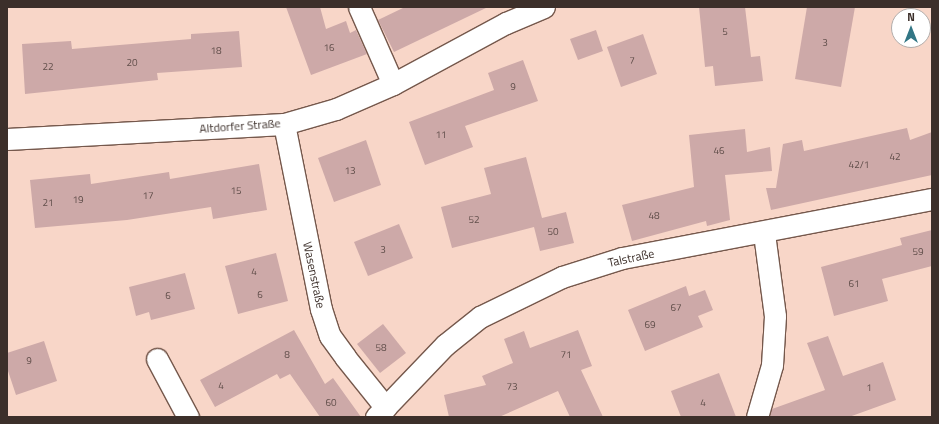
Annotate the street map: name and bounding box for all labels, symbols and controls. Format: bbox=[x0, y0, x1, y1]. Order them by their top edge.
north arrow bbox=[891, 8, 931, 48]
text: N bbox=[907, 9, 915, 25]
house number: 5 bbox=[722, 26, 728, 38]
house number: 3 bbox=[822, 37, 828, 49]
house number: 16 bbox=[323, 42, 335, 54]
house number: 18 bbox=[210, 45, 222, 57]
house number: 7 bbox=[629, 55, 635, 67]
house number: 20 bbox=[126, 57, 138, 69]
house number: 22 bbox=[42, 61, 54, 73]
house number: 9 bbox=[510, 81, 516, 93]
street label: Altdorfer Straße bbox=[199, 116, 281, 136]
house number: 11 bbox=[435, 129, 447, 141]
house number: 46 bbox=[713, 145, 725, 157]
house number: 42 bbox=[889, 151, 901, 163]
house number: 42/1 bbox=[849, 159, 869, 171]
house number: 13 bbox=[344, 165, 356, 177]
house number: 15 bbox=[230, 185, 242, 197]
house number: 17 bbox=[142, 190, 154, 202]
house number: 19 bbox=[72, 194, 84, 206]
house number: 21 bbox=[42, 197, 54, 209]
house number: 48 bbox=[648, 210, 660, 222]
house number: 52 bbox=[468, 214, 480, 226]
house number: 50 bbox=[547, 226, 559, 238]
street label: Wasenstraße bbox=[300, 241, 328, 309]
house number: 3 bbox=[380, 244, 386, 256]
street label: Talstraße bbox=[607, 246, 655, 270]
house number: 59 bbox=[912, 246, 924, 258]
house number: 4 bbox=[251, 266, 257, 278]
house number: 61 bbox=[848, 278, 860, 290]
house number: 6 bbox=[257, 289, 263, 301]
house number: 6 bbox=[165, 290, 171, 302]
house number: 67 bbox=[670, 302, 682, 314]
house number: 69 bbox=[644, 319, 656, 331]
house number: 58 bbox=[375, 342, 387, 354]
house number: 8 bbox=[284, 349, 290, 361]
house number: 71 bbox=[560, 349, 572, 361]
house number: 9 bbox=[26, 355, 32, 367]
house number: 4 bbox=[218, 380, 224, 392]
house number: 73 bbox=[506, 381, 518, 393]
house number: 1 bbox=[866, 382, 872, 394]
house number: 60 bbox=[325, 397, 337, 409]
house number: 4 bbox=[700, 397, 706, 409]

